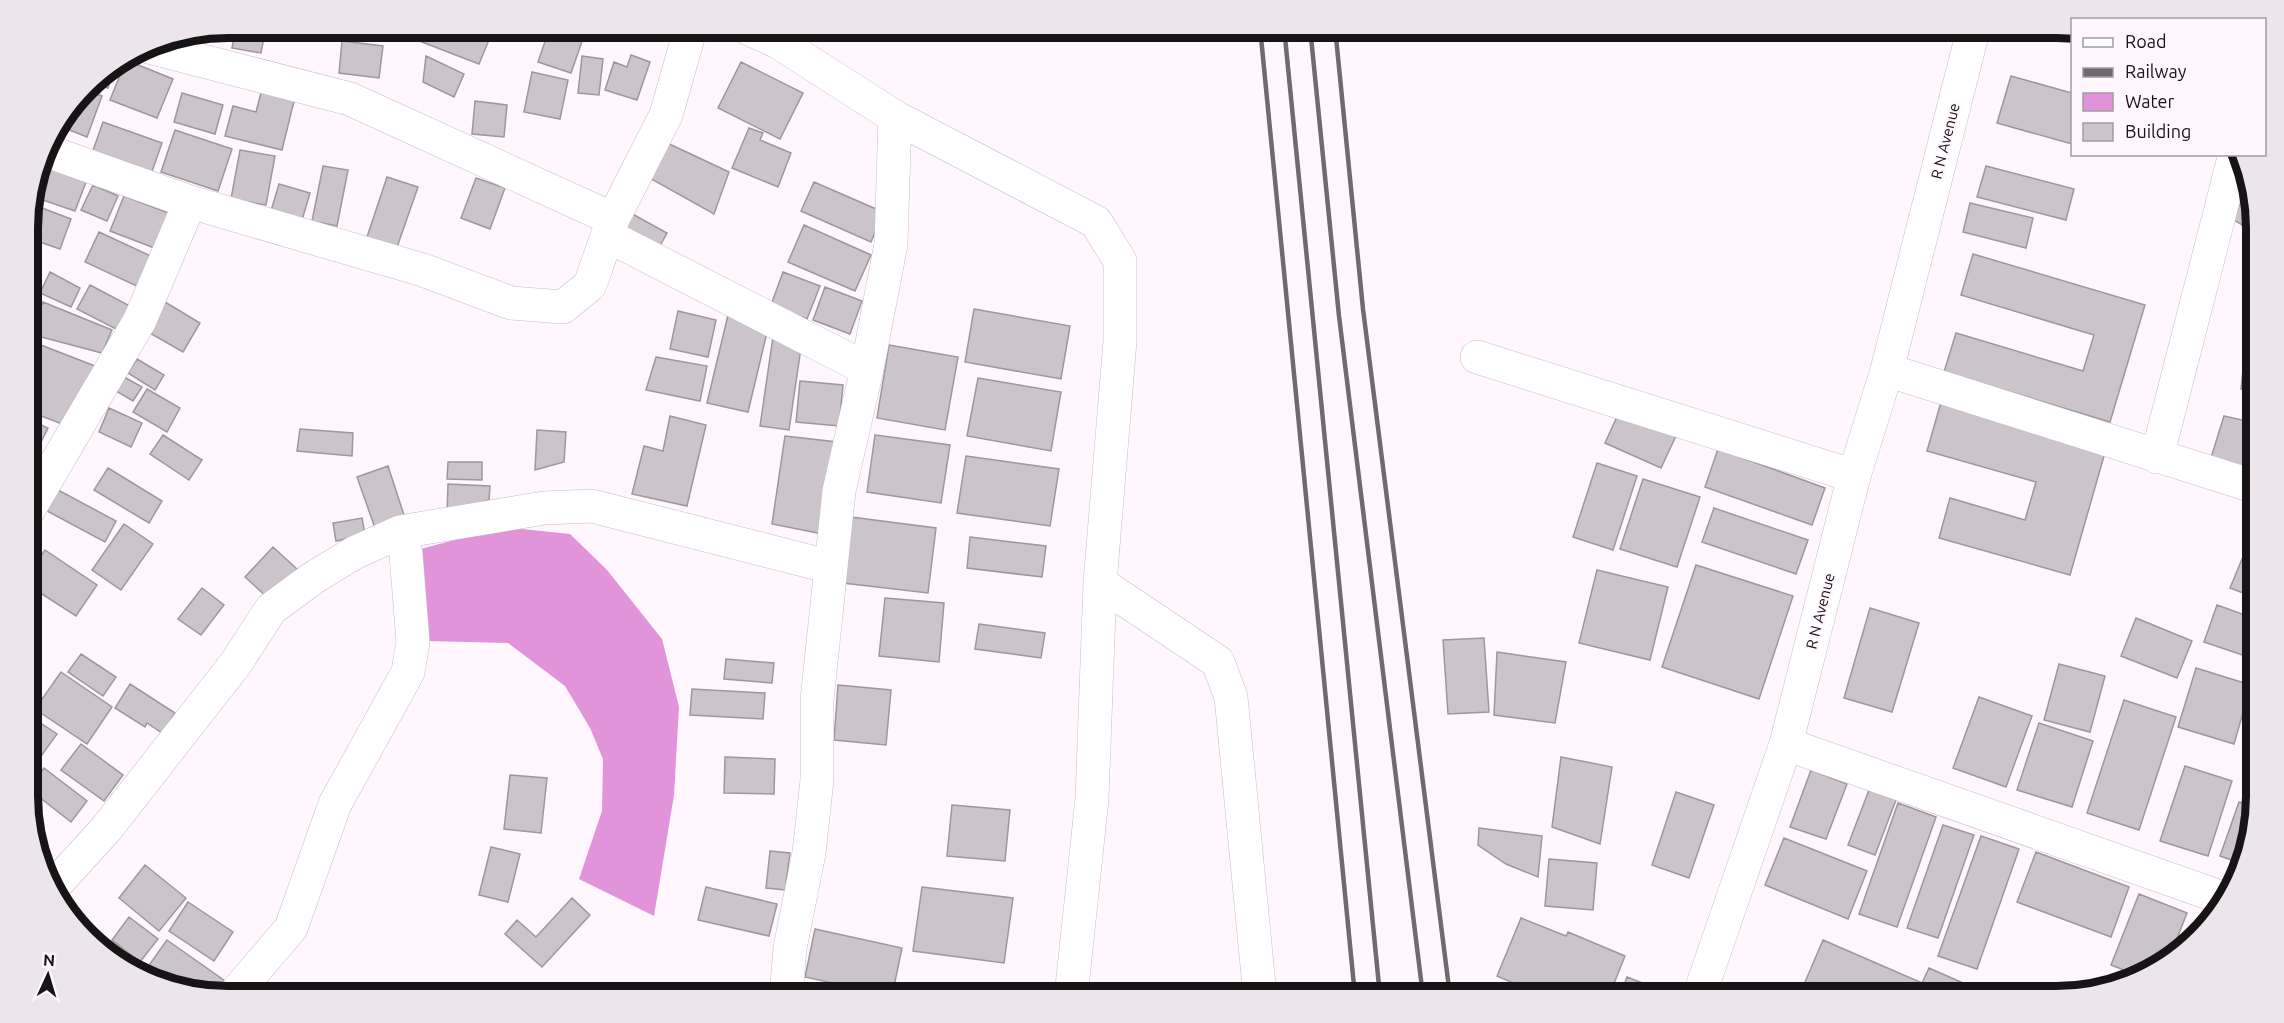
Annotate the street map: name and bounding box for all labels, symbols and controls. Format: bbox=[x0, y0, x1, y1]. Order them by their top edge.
legend bbox=[2071, 18, 2266, 156]
text: Road bbox=[2125, 31, 2167, 51]
text: Railway bbox=[2125, 61, 2187, 81]
text: Water bbox=[2125, 91, 2175, 111]
street label: R N Avenue bbox=[1927, 101, 1963, 181]
text: Building bbox=[2125, 121, 2191, 141]
street label: R N Avenue bbox=[1802, 571, 1838, 651]
north arrow bbox=[18, 945, 78, 1005]
text: N bbox=[42, 951, 56, 969]

